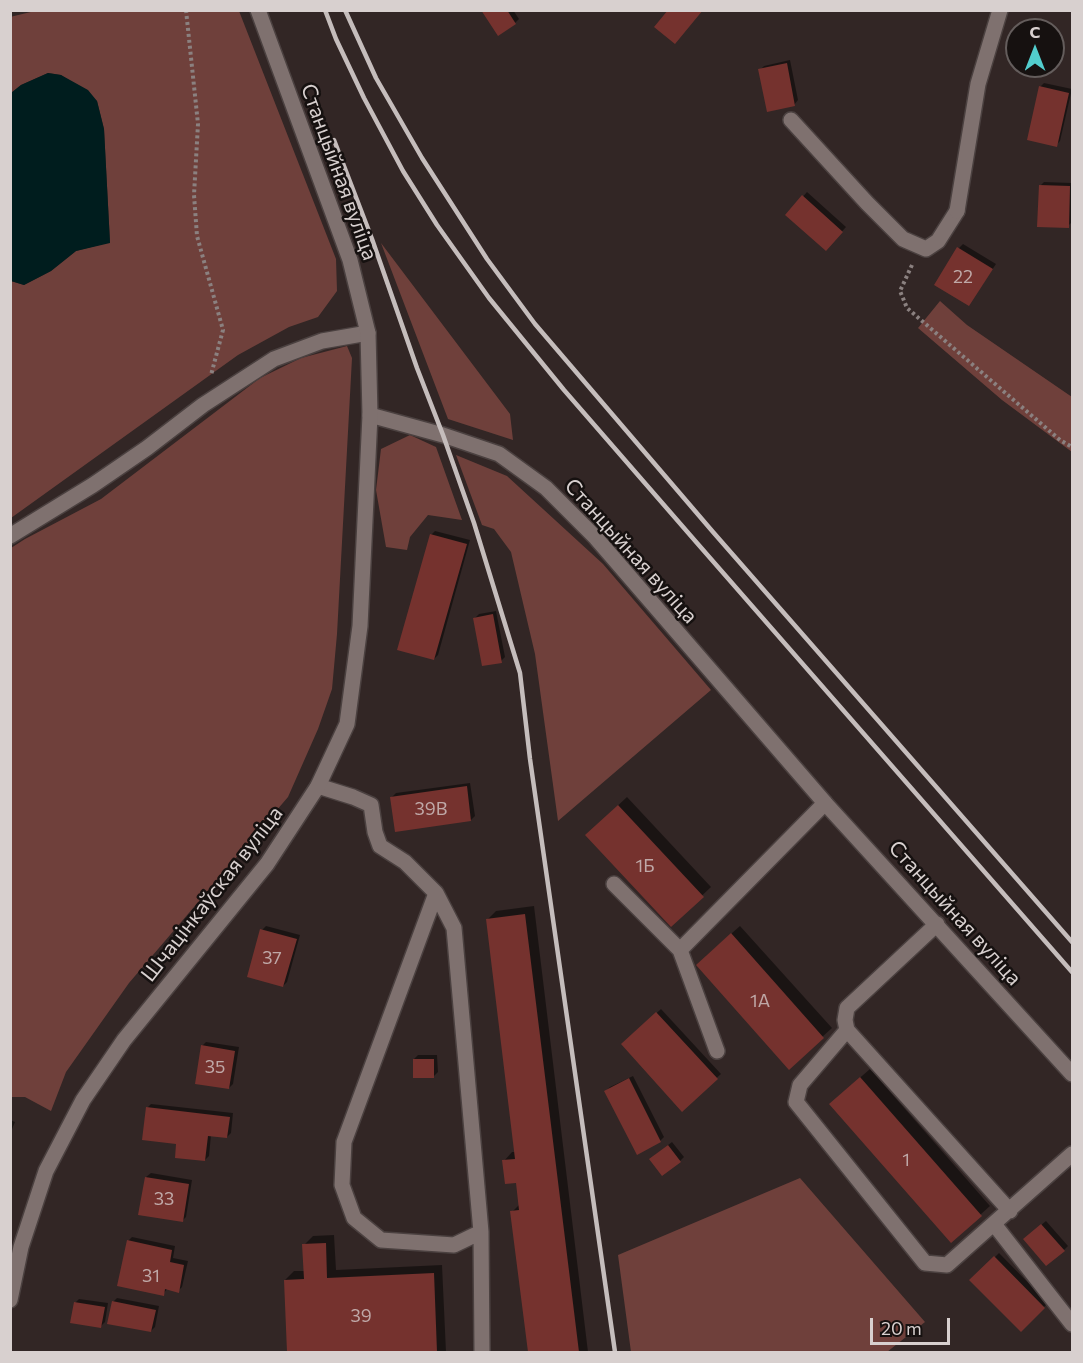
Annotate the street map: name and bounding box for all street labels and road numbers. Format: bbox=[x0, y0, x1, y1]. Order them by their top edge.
street label: Станцыйная вуліца bbox=[295, 80, 383, 264]
street label: Станцыйная вуліца bbox=[559, 473, 703, 629]
street label: Шчацінкаўская вуліца bbox=[136, 801, 288, 987]
street label: Станцыйная вуліца bbox=[883, 835, 1027, 991]

